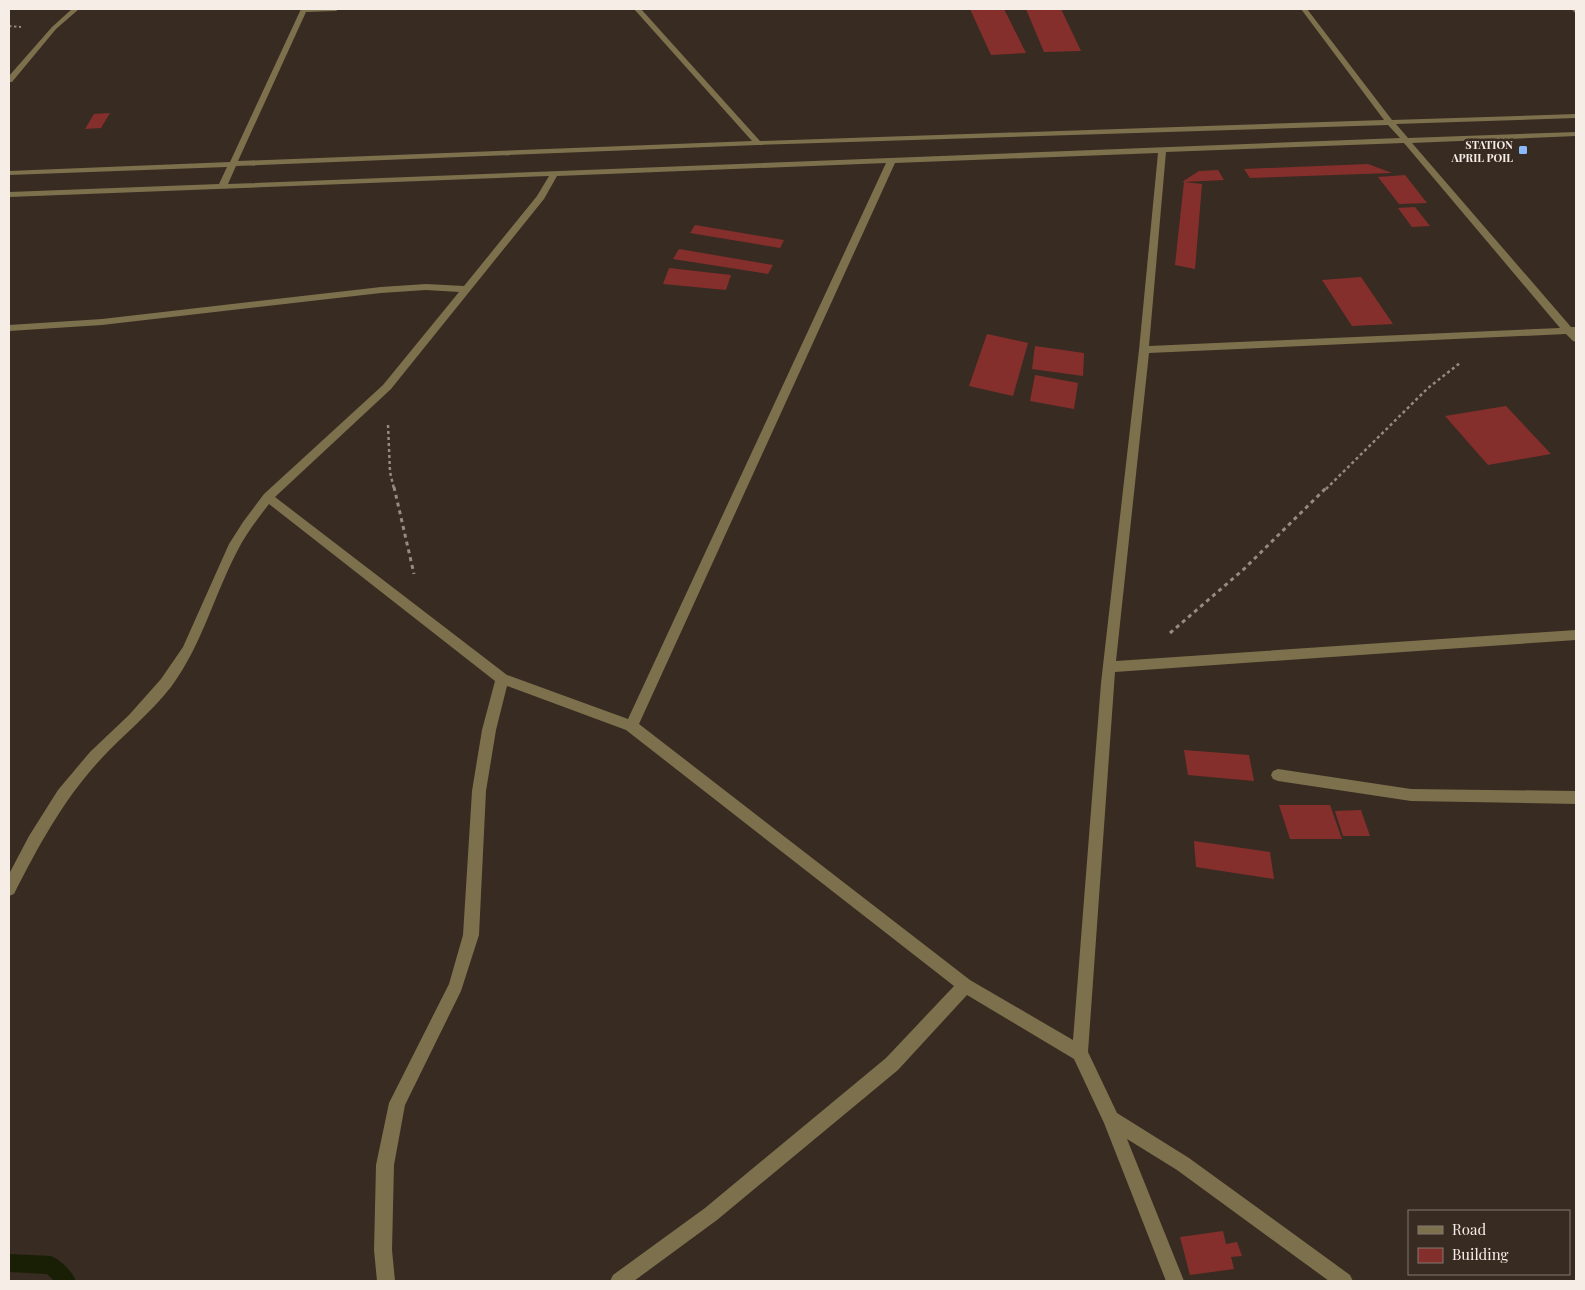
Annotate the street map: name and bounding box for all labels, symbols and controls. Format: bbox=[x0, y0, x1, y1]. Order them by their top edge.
place label: STATION APRIL POIL bbox=[1450, 137, 1513, 165]
marker: STATION APRIL POIL bbox=[1517, 144, 1529, 156]
legend bbox=[1408, 1210, 1570, 1275]
text: Road bbox=[1452, 1219, 1486, 1239]
text: Building bbox=[1452, 1244, 1509, 1264]

